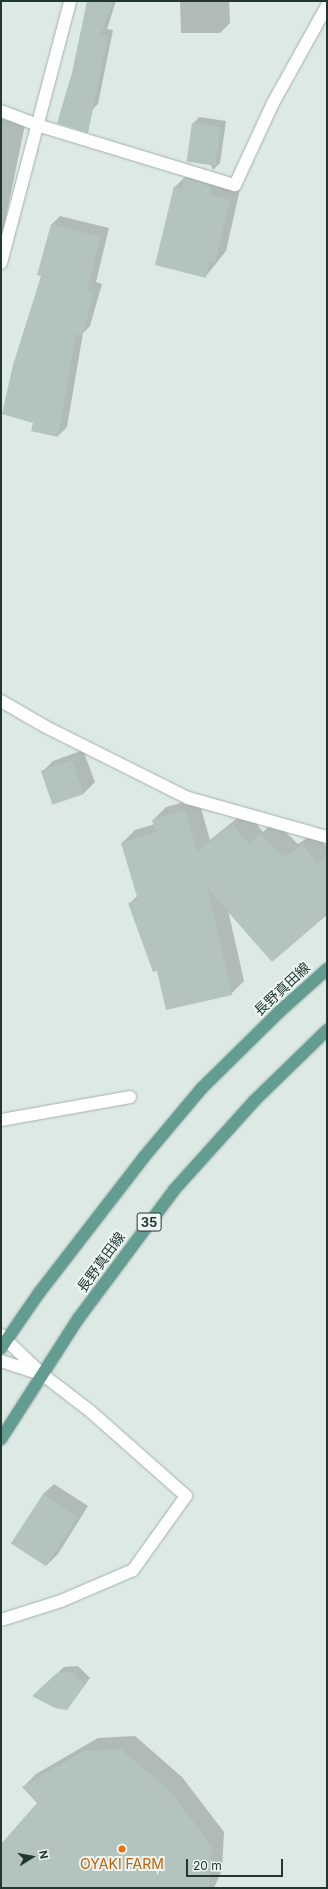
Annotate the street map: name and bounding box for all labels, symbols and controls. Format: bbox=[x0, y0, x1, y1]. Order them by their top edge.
street label: 長野真田線 bbox=[251, 959, 313, 1019]
road number: 35 bbox=[136, 1211, 162, 1233]
street label: 長野真田線 bbox=[74, 1229, 128, 1295]
north arrow bbox=[12, 1837, 52, 1877]
marker: OYAKI FARM bbox=[117, 1844, 127, 1854]
text: N bbox=[36, 1849, 51, 1860]
scale bar bbox=[188, 1851, 285, 1877]
place label: OYAKI FARM bbox=[80, 1856, 164, 1872]
text: 20 m bbox=[193, 1858, 222, 1873]

